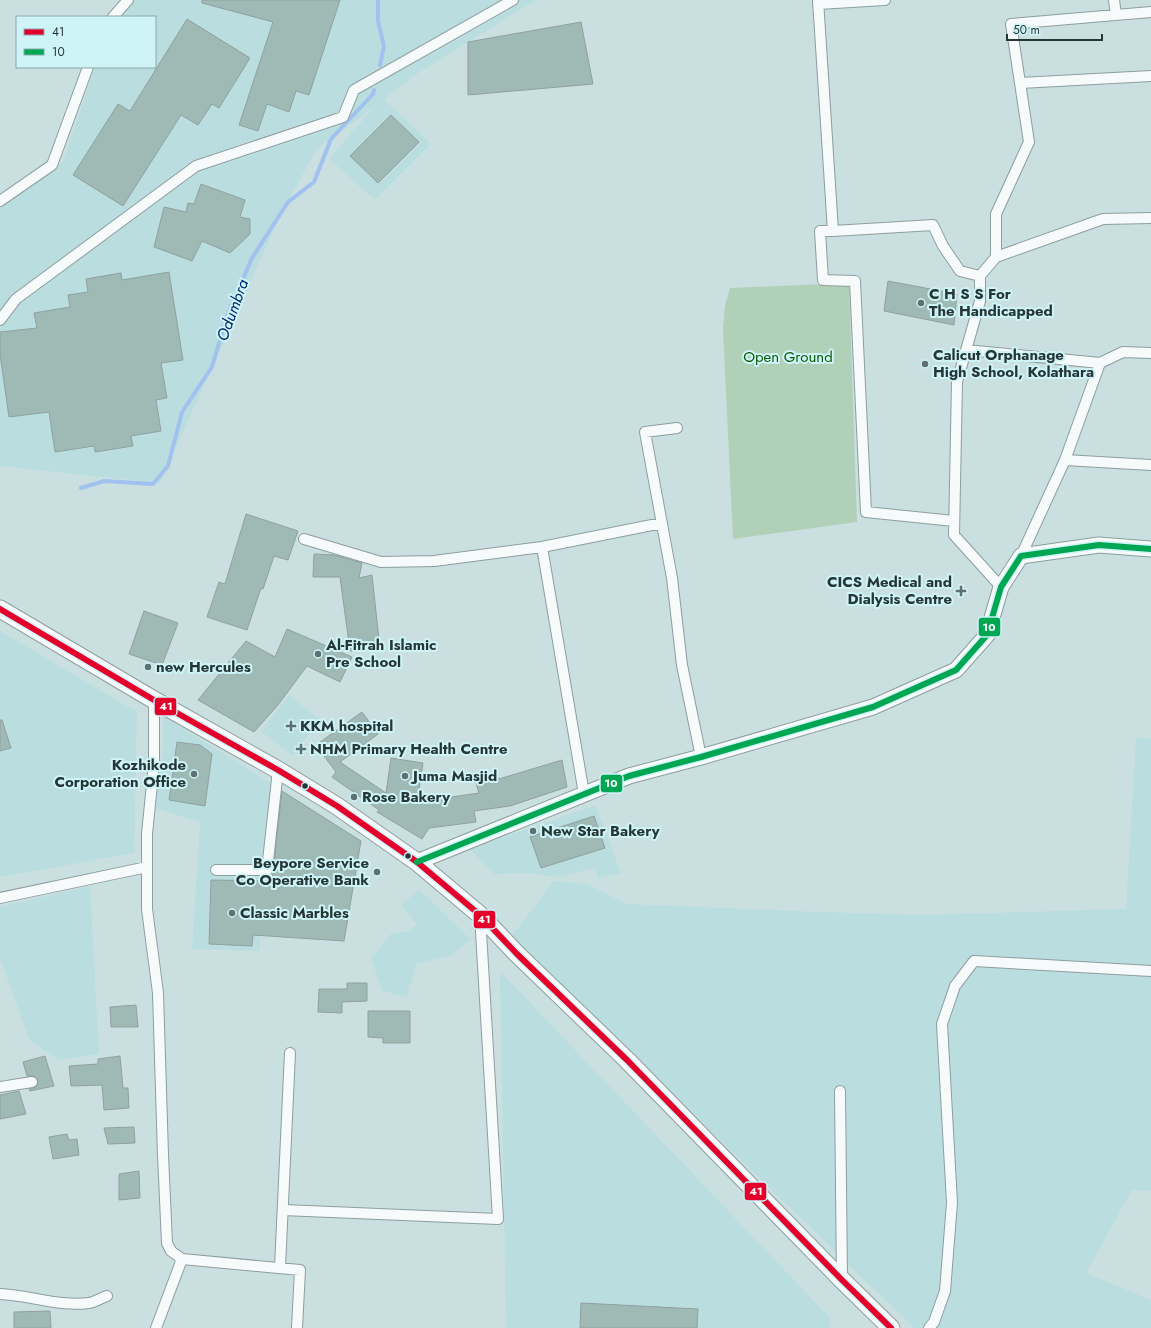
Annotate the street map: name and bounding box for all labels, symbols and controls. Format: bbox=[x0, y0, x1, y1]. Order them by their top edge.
legend bbox=[16, 16, 156, 68]
scale bar bbox=[1007, 16, 1102, 42]
text: 50 m bbox=[1013, 21, 1040, 39]
text: 41 bbox=[52, 23, 64, 41]
text: 10 bbox=[52, 43, 65, 61]
water label: Odumbra bbox=[211, 276, 254, 344]
place label: C H S S For The Handicapped bbox=[929, 283, 1053, 322]
marker: C H S S For The Handicapped bbox=[916, 298, 926, 308]
place label: Calicut Orphanage High School, Kolathara bbox=[933, 344, 1094, 383]
park label: Open Ground bbox=[743, 346, 833, 368]
marker: Calicut Orphanage High School, Kolathara bbox=[920, 359, 930, 369]
place label: CICS Medical and Dialysis Centre bbox=[827, 571, 952, 610]
marker: CICS Medical and Dialysis Centre bbox=[955, 585, 967, 597]
line badge: 10 bbox=[978, 617, 1001, 637]
text: 10 bbox=[983, 619, 995, 635]
place label: Al-Fitrah Islamic Pre School bbox=[325, 634, 437, 673]
marker: Al-Fitrah Islamic Pre School bbox=[313, 649, 323, 659]
place label: new Hercules bbox=[156, 656, 251, 678]
marker: new Hercules bbox=[143, 662, 153, 672]
line badge: 41 bbox=[154, 697, 177, 716]
text: 41 bbox=[159, 698, 173, 714]
place label: KKM hospital bbox=[300, 715, 393, 737]
marker: KKM hospital bbox=[285, 720, 297, 732]
place label: NHM Primary Health Centre bbox=[310, 738, 508, 760]
marker: NHM Primary Health Centre bbox=[295, 743, 307, 755]
place label: Kozhikode Corporation Office bbox=[54, 754, 186, 793]
place label: Juma Masjid bbox=[410, 765, 497, 787]
marker: Kozhikode Corporation Office bbox=[189, 769, 199, 779]
marker: Juma Masjid bbox=[400, 771, 410, 781]
line badge: 10 bbox=[600, 774, 623, 793]
text: 10 bbox=[605, 775, 617, 791]
unlabelled marker bbox=[300, 781, 310, 791]
place label: Rose Bakery bbox=[362, 786, 450, 808]
marker: Rose Bakery bbox=[349, 792, 359, 802]
place label: New Star Bakery bbox=[541, 820, 660, 842]
marker: New Star Bakery bbox=[528, 826, 538, 836]
unlabelled marker bbox=[403, 851, 413, 861]
place label: Beypore Service Co Operative Bank bbox=[236, 852, 369, 891]
marker: Beypore Service Co Operative Bank bbox=[372, 867, 382, 877]
place label: Classic Marbles bbox=[240, 902, 349, 924]
marker: Classic Marbles bbox=[227, 908, 237, 918]
line badge: 41 bbox=[473, 910, 496, 929]
text: 41 bbox=[477, 911, 491, 927]
line badge: 41 bbox=[744, 1182, 767, 1201]
text: 41 bbox=[749, 1183, 763, 1199]

